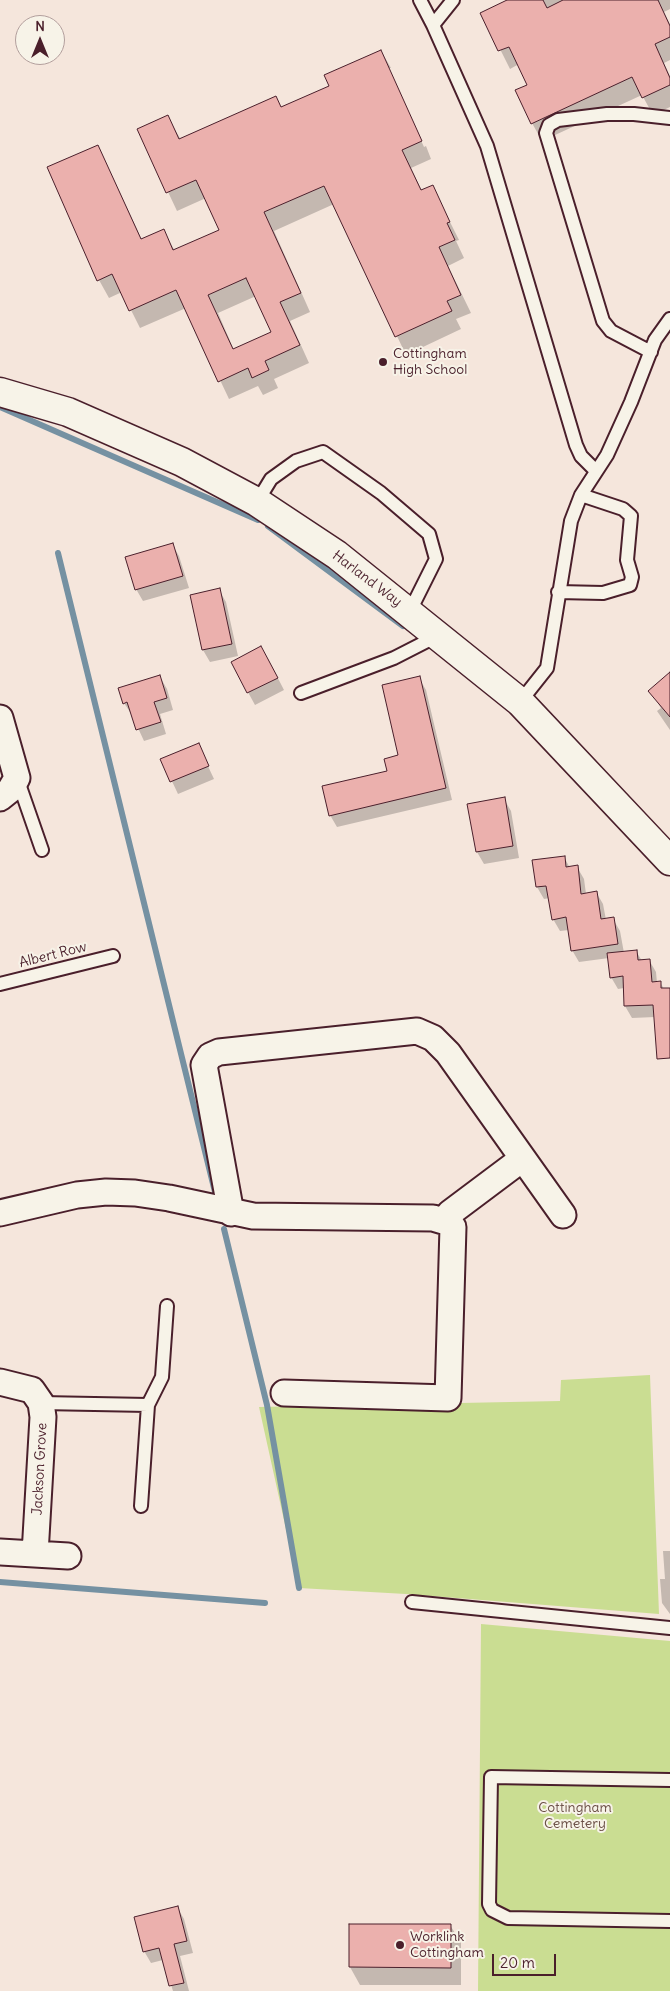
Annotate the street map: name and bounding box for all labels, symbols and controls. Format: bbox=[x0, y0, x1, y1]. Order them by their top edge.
north arrow bbox=[15, 15, 65, 65]
text: N bbox=[35, 17, 45, 35]
place label: Cottingham High School bbox=[393, 346, 467, 378]
marker: Cottingham High School bbox=[377, 356, 389, 368]
street label: Harland Way bbox=[329, 547, 405, 611]
street label: Albert Row bbox=[18, 939, 88, 971]
street label: Jackson Grove bbox=[29, 1422, 51, 1516]
park label: Cottingham Cemetery bbox=[538, 1800, 612, 1832]
place label: Worklink Cottingham bbox=[410, 1929, 484, 1961]
marker: Worklink Cottingham bbox=[394, 1939, 406, 1951]
scale bar bbox=[495, 1944, 559, 1976]
text: 20 m bbox=[500, 1953, 535, 1972]

